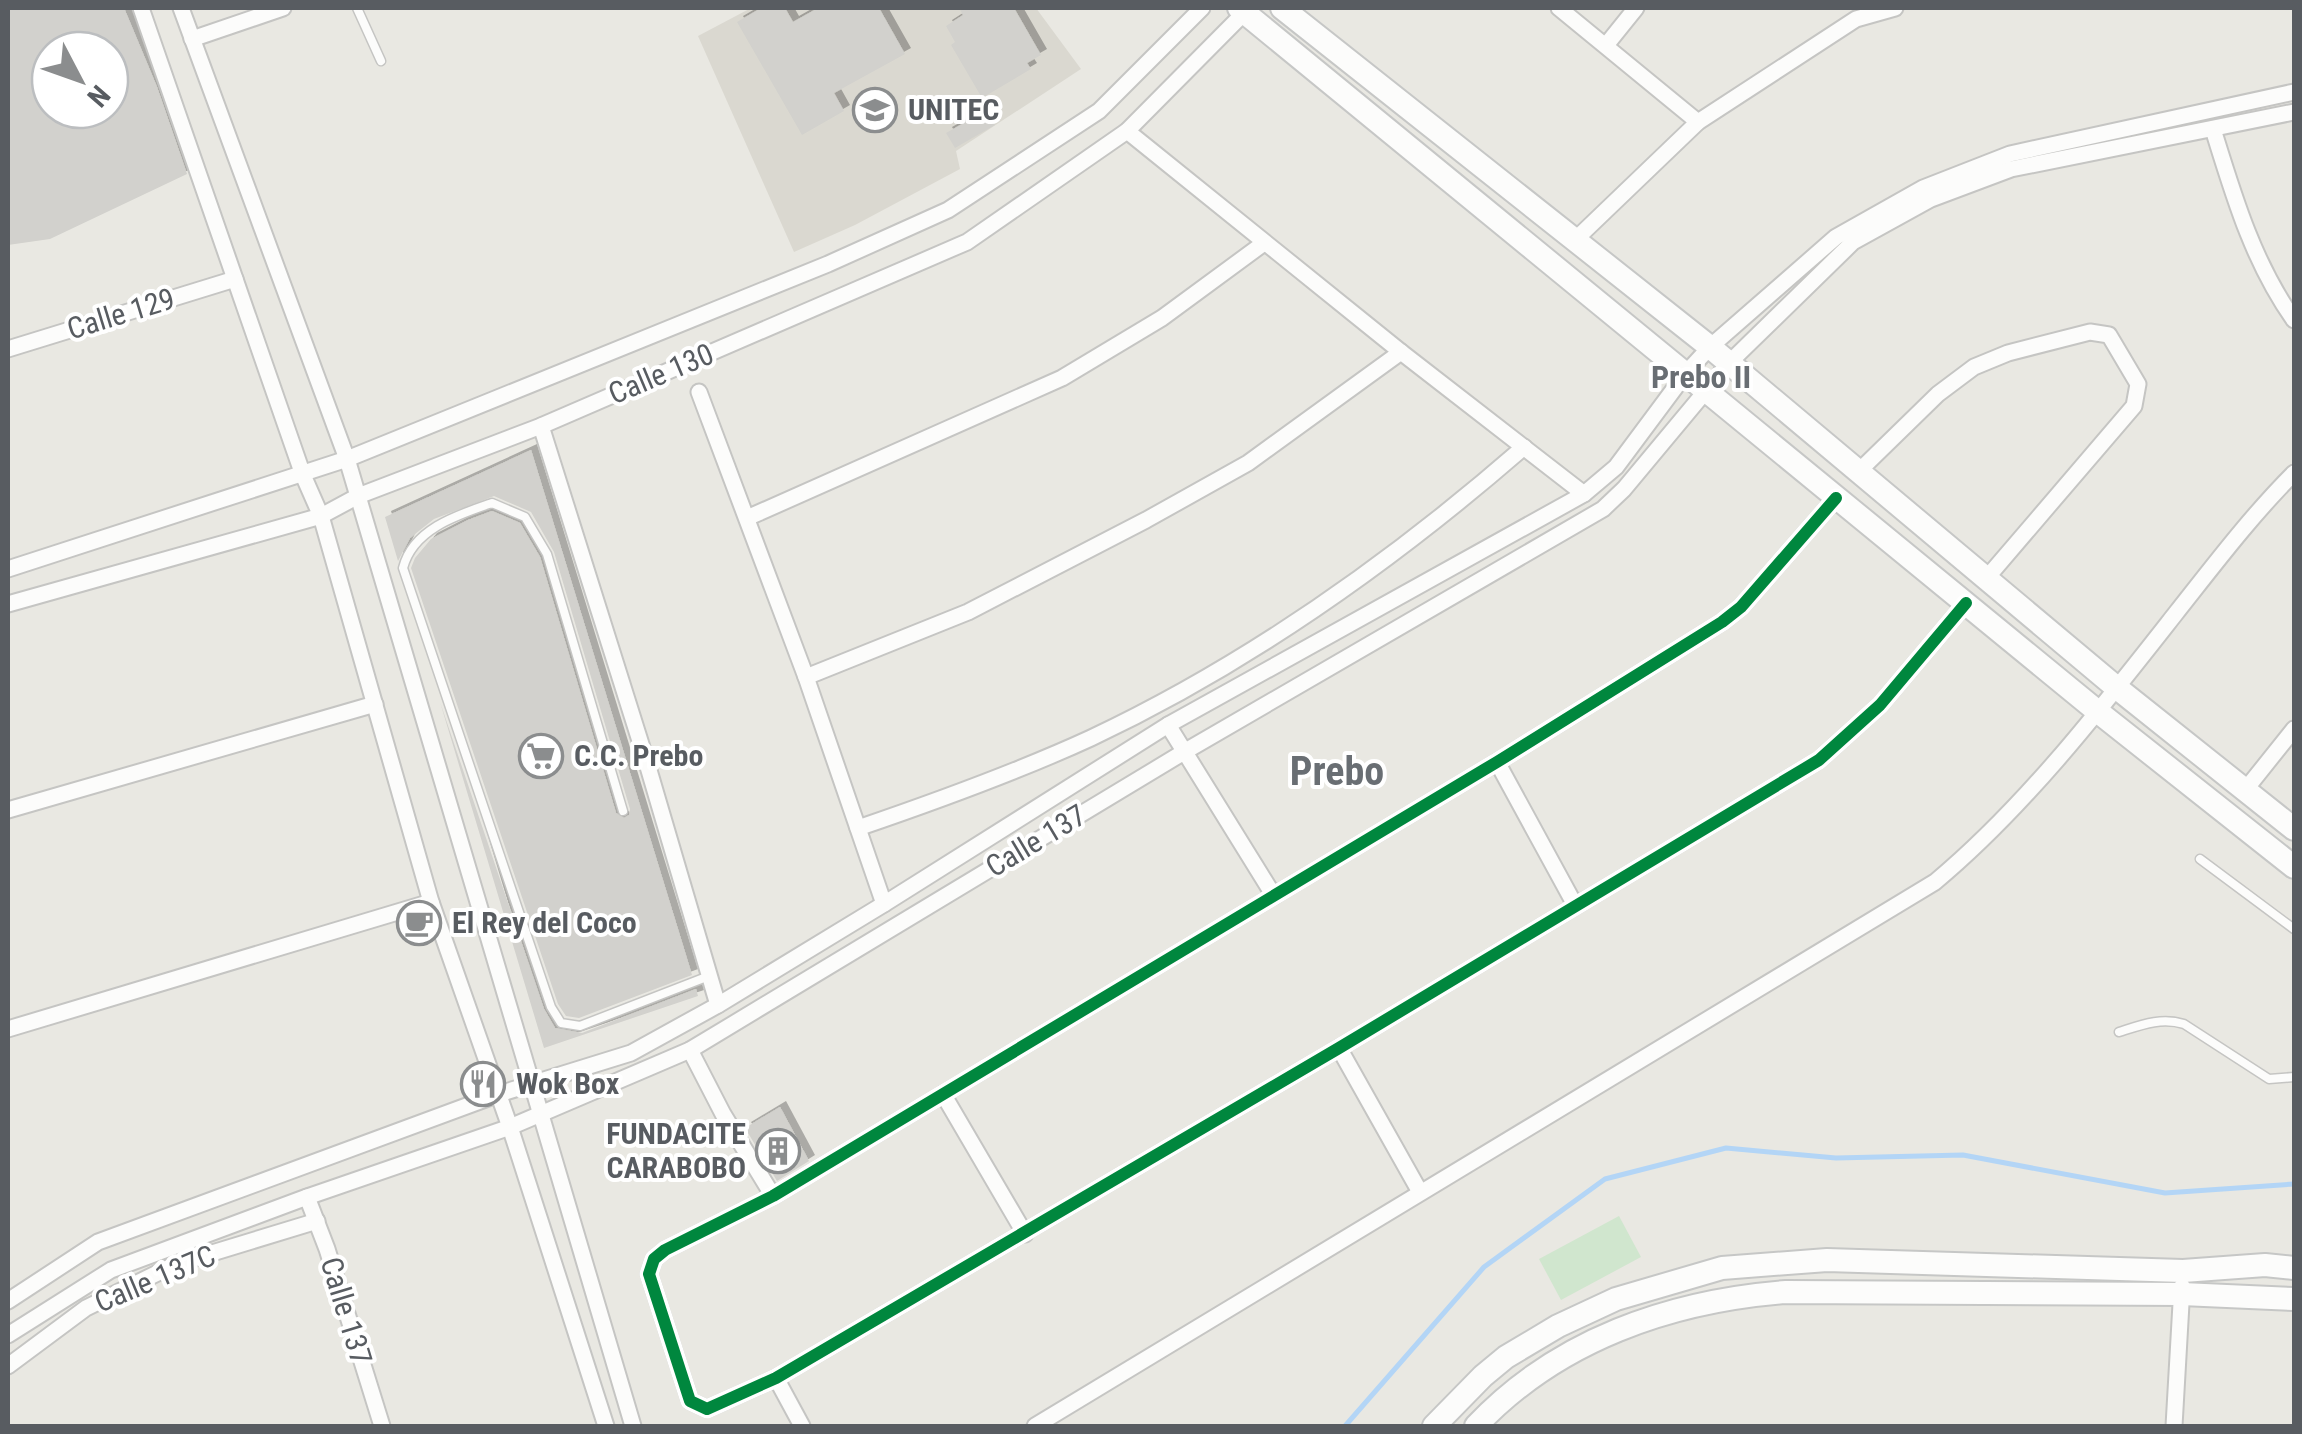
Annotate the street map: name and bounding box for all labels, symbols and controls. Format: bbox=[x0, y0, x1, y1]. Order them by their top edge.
north arrow bbox=[30, 30, 130, 130]
text: N bbox=[80, 79, 117, 113]
school or university icon: UNITEC bbox=[852, 87, 898, 133]
place label: UNITEC bbox=[908, 92, 999, 127]
street label: Calle 129 bbox=[63, 281, 179, 346]
street label: Calle 130 bbox=[603, 336, 719, 411]
district label: Prebo II bbox=[1651, 358, 1751, 396]
supermarket icon: C.C. Prebo bbox=[518, 733, 564, 779]
place label: C.C. Prebo bbox=[574, 738, 703, 773]
district label: Prebo bbox=[1290, 748, 1384, 795]
street label: Calle 137 bbox=[979, 797, 1092, 884]
cafe icon: El Rey del Coco bbox=[396, 900, 442, 946]
place label: El Rey del Coco bbox=[452, 905, 637, 940]
restaurant icon: Wok Box bbox=[460, 1061, 506, 1107]
place label: Wok Box bbox=[516, 1066, 620, 1101]
place label: FUNDACITE CARABOBO bbox=[606, 1116, 746, 1185]
building icon: FUNDACITE CARABOBO bbox=[755, 1128, 801, 1174]
street label: Calle 137C bbox=[89, 1238, 220, 1320]
street label: Calle 137 bbox=[314, 1253, 379, 1369]

